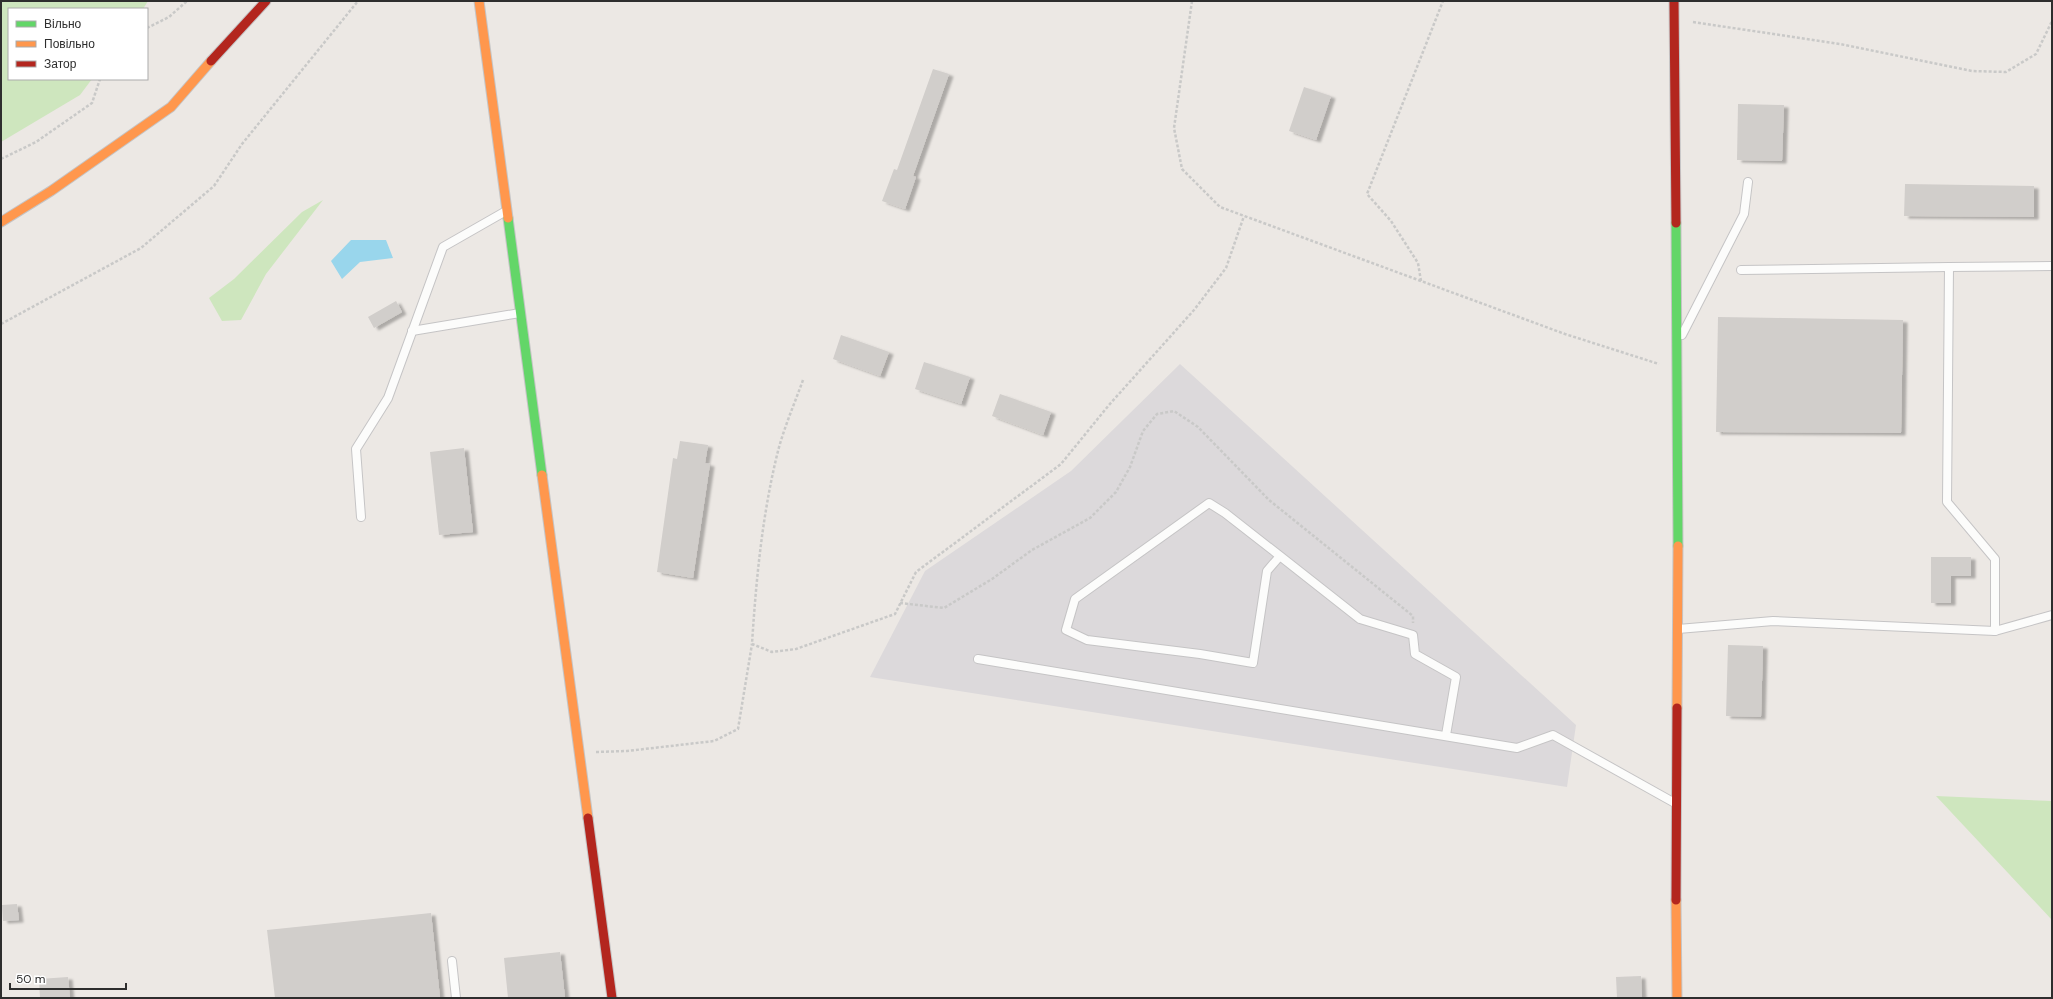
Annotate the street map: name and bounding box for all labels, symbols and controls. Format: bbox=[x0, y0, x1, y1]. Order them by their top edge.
legend bbox=[8, 8, 148, 80]
text: Вільно bbox=[44, 16, 82, 32]
text: Повільно bbox=[44, 36, 95, 52]
text: Затор bbox=[44, 56, 77, 72]
scale bar bbox=[10, 965, 126, 991]
text: 50 m bbox=[16, 971, 45, 987]

